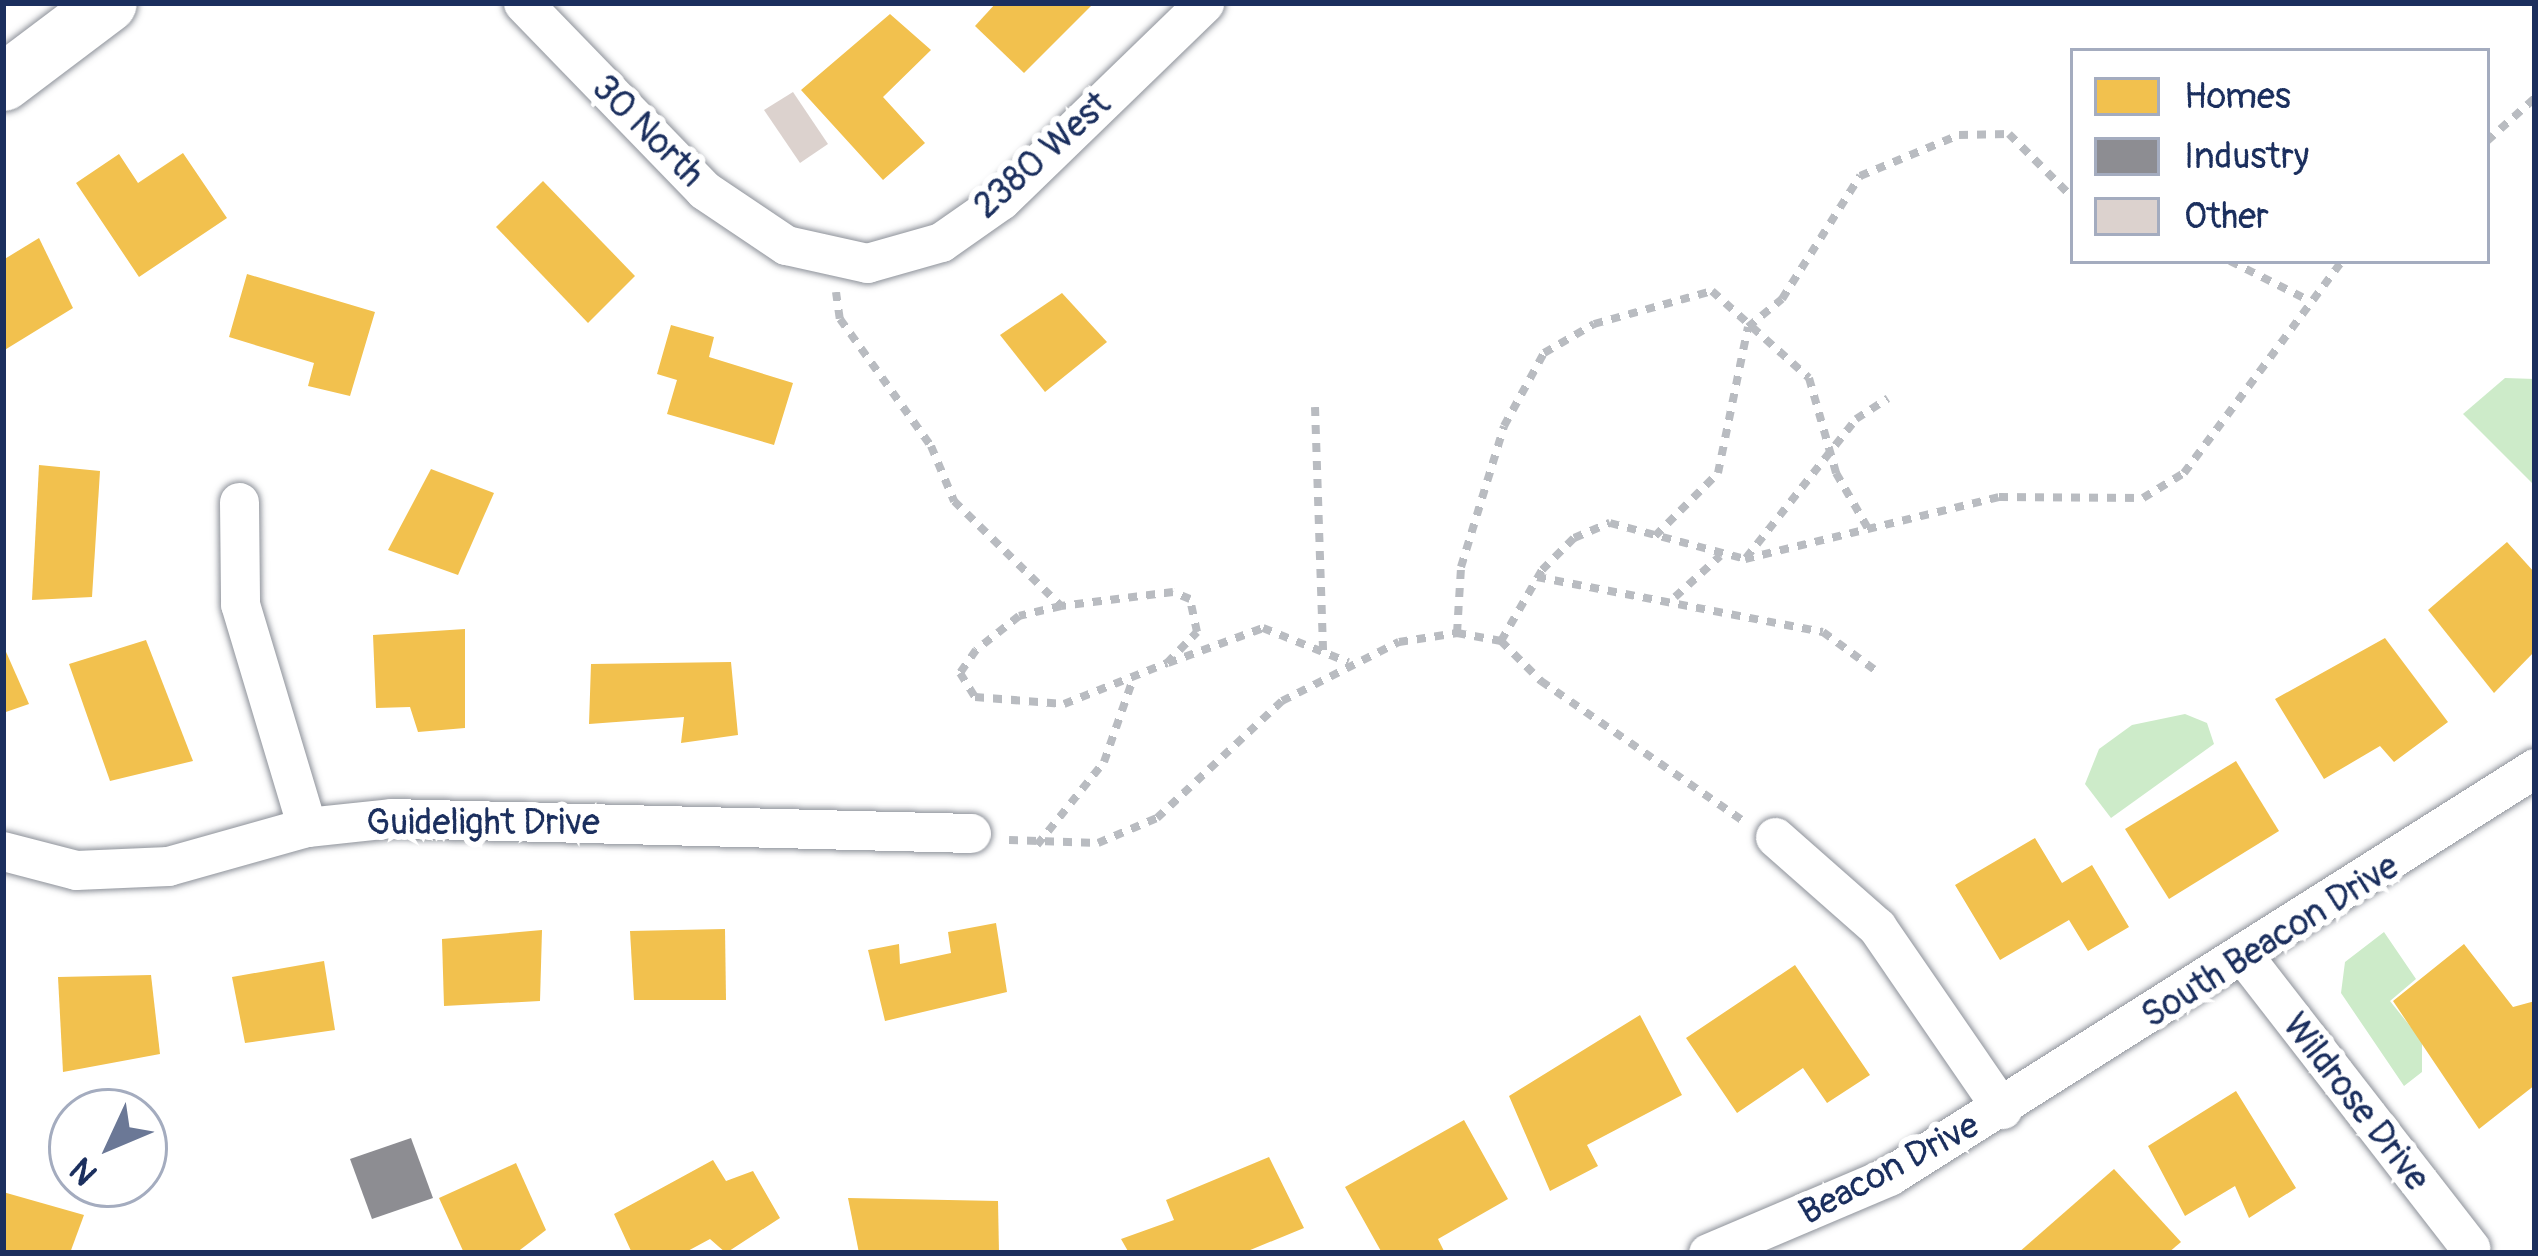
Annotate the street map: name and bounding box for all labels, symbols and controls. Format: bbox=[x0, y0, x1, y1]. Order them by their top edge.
legend bbox=[2070, 48, 2490, 264]
street label: 30 North bbox=[583, 66, 713, 196]
text: Homes bbox=[2184, 74, 2291, 119]
street label: 2380 West bbox=[965, 82, 1119, 228]
text: Industry bbox=[2184, 134, 2309, 179]
text: Other bbox=[2184, 194, 2269, 239]
street label: Guidelight Drive bbox=[366, 801, 600, 845]
street label: South Beacon Drive bbox=[2134, 845, 2406, 1037]
street label: Wildrose Drive bbox=[2273, 1005, 2439, 1199]
north arrow bbox=[48, 1088, 168, 1208]
street label: Beacon Drive bbox=[1792, 1104, 1986, 1234]
text: N bbox=[61, 1149, 106, 1194]

